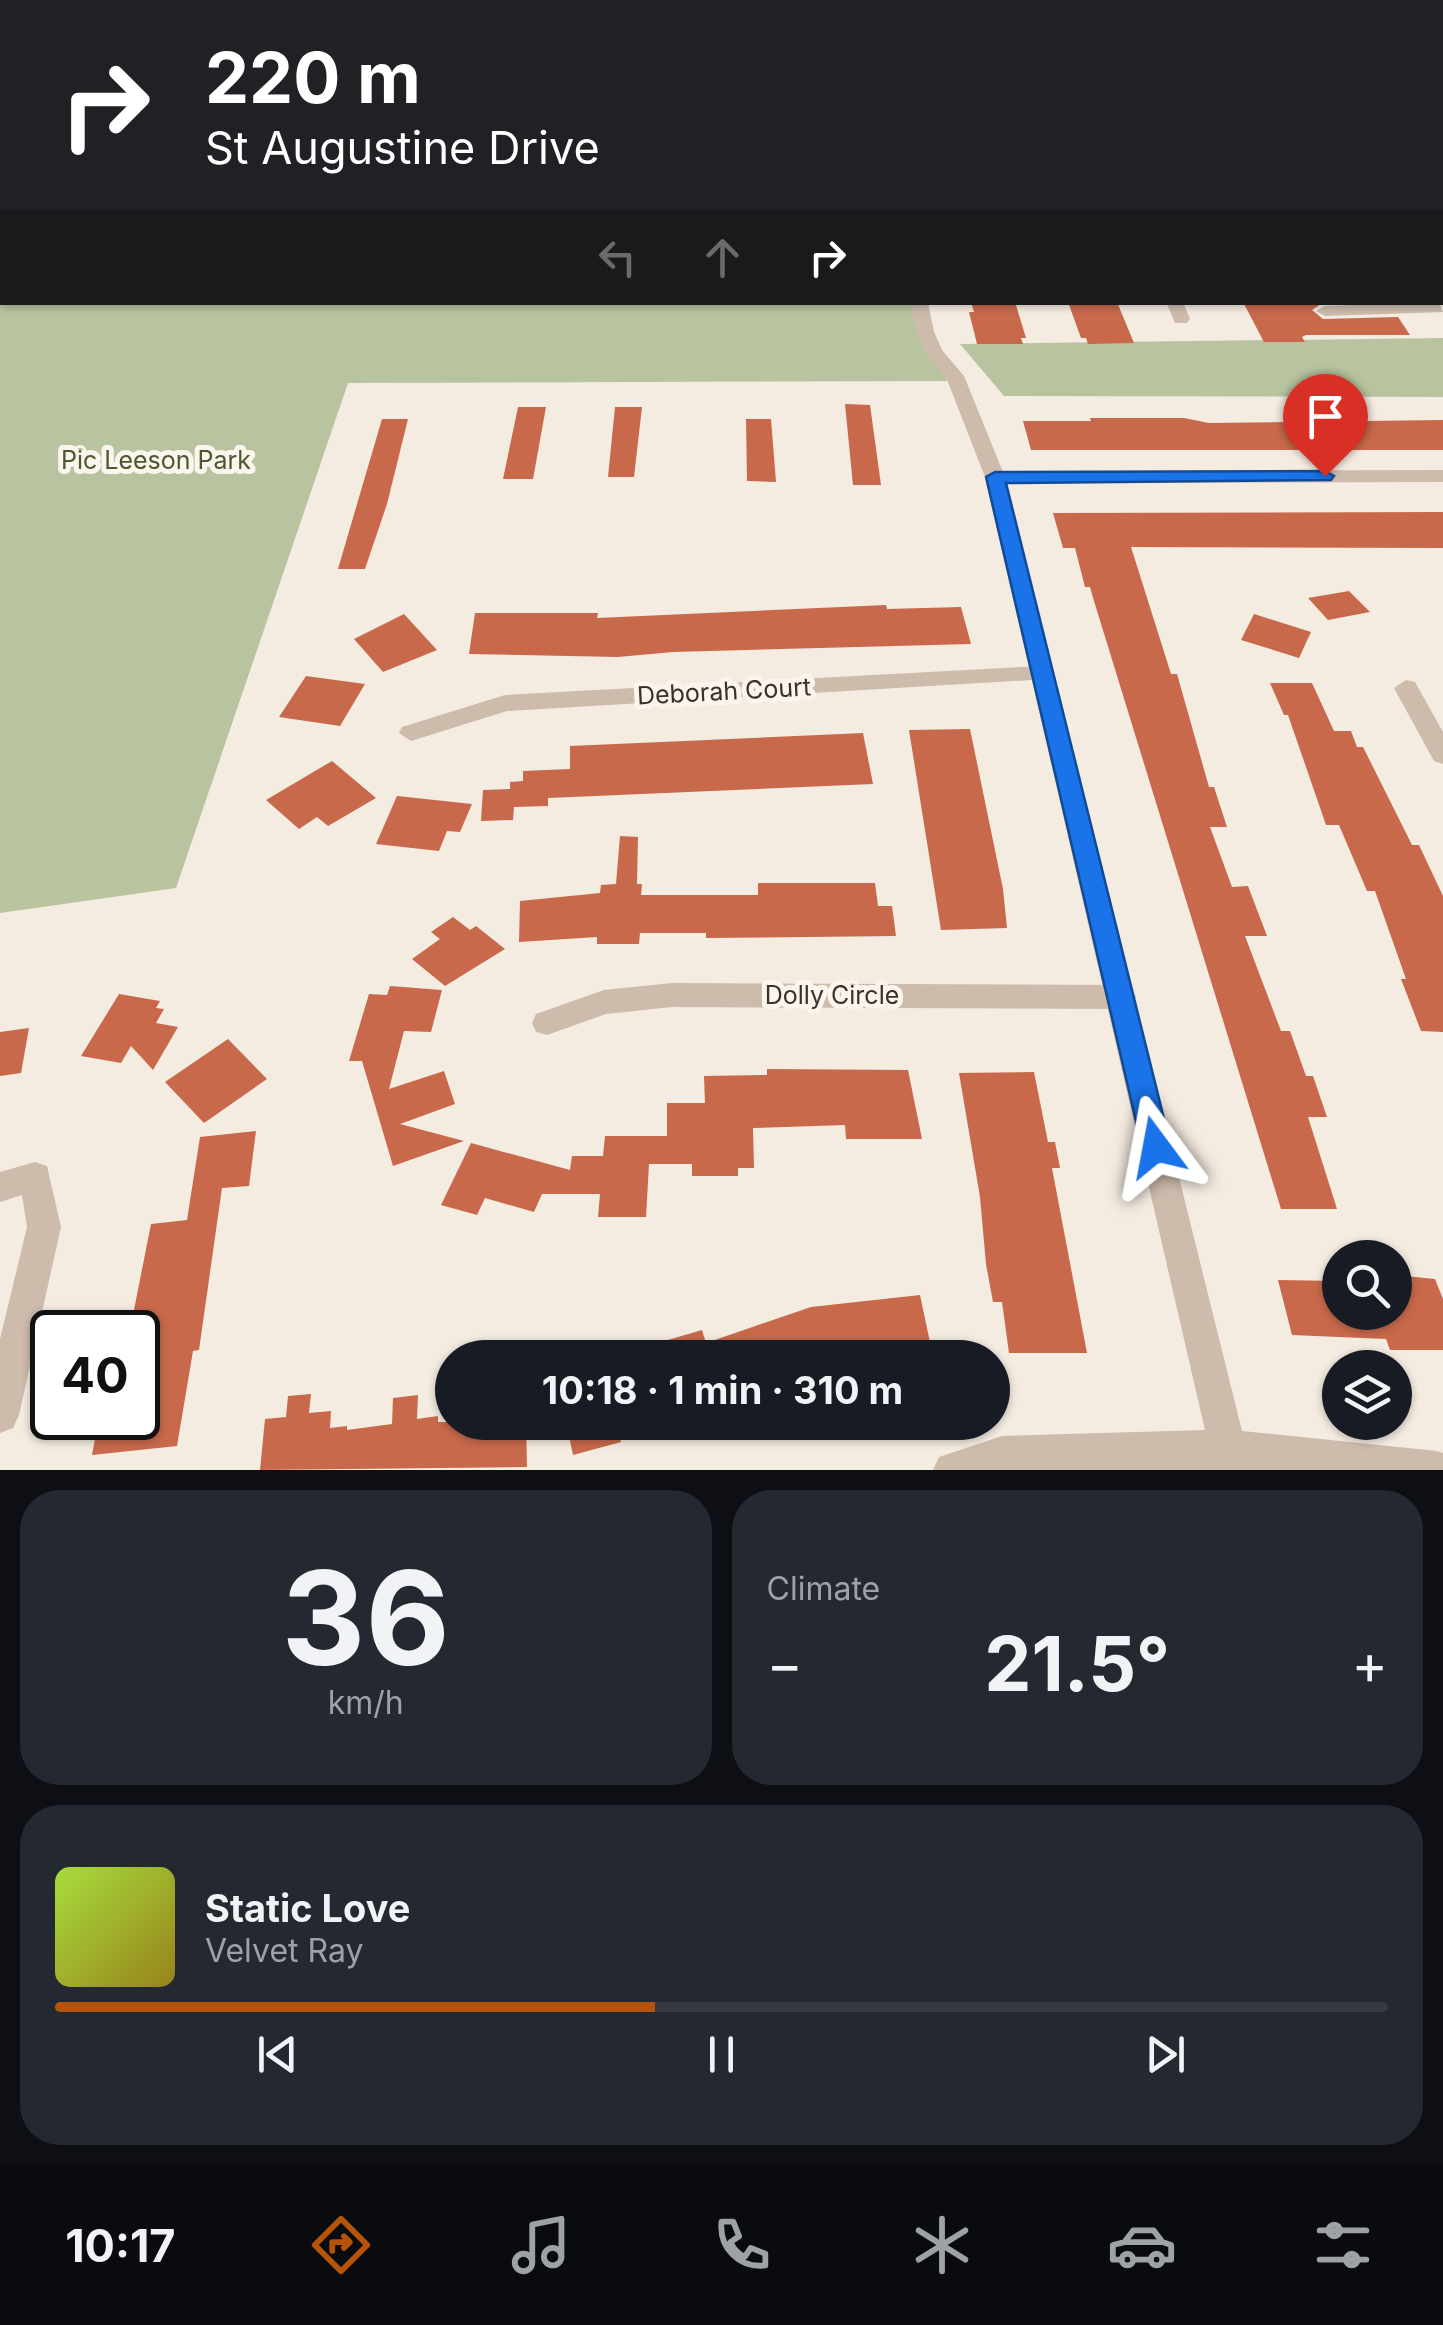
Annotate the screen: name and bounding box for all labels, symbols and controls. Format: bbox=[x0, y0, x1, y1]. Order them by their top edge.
text: 220 m bbox=[205, 35, 421, 120]
icon: right bbox=[40, 40, 170, 170]
text: St Augustine Drive bbox=[205, 120, 600, 175]
icon: left bbox=[590, 230, 645, 285]
icon: ahead bbox=[695, 230, 750, 285]
icon: right bbox=[800, 230, 855, 285]
pin bbox=[1283, 374, 1368, 477]
icon: arrive bbox=[1298, 389, 1353, 444]
park label: Pic Leeson Park bbox=[61, 445, 251, 475]
street label: Deborah Court bbox=[636, 671, 812, 711]
street label: Dolly Circle bbox=[765, 980, 899, 1010]
position arrow bbox=[1104, 1095, 1208, 1199]
map controls bbox=[1322, 1240, 1412, 1440]
button: search bbox=[1322, 1240, 1412, 1330]
speed limit sign: 40 bbox=[30, 1310, 160, 1440]
button: layers bbox=[1322, 1350, 1412, 1440]
text: 10:18 · 1 min · 310 m bbox=[542, 1367, 903, 1413]
text: 36 bbox=[282, 1539, 450, 1696]
text: Climate bbox=[767, 1569, 880, 1608]
text: 21.5° bbox=[984, 1618, 1170, 1709]
text: − bbox=[767, 1631, 803, 1697]
text: + bbox=[1352, 1631, 1388, 1697]
text: km/h bbox=[328, 1683, 404, 1722]
text: Static Love bbox=[205, 1885, 410, 1931]
text: Velvet Ray bbox=[205, 1931, 363, 1970]
icon: previous bbox=[250, 2027, 305, 2082]
icon: pause bbox=[694, 2027, 749, 2082]
icon: next bbox=[1138, 2027, 1193, 2082]
icon: directions bbox=[306, 2210, 376, 2280]
icon: music bbox=[506, 2210, 576, 2280]
icon: phone bbox=[707, 2210, 777, 2280]
icon: climate bbox=[907, 2210, 977, 2280]
icon: car bbox=[1107, 2210, 1177, 2280]
icon: filters bbox=[1308, 2210, 1378, 2280]
text: 10:17 bbox=[65, 2218, 176, 2273]

